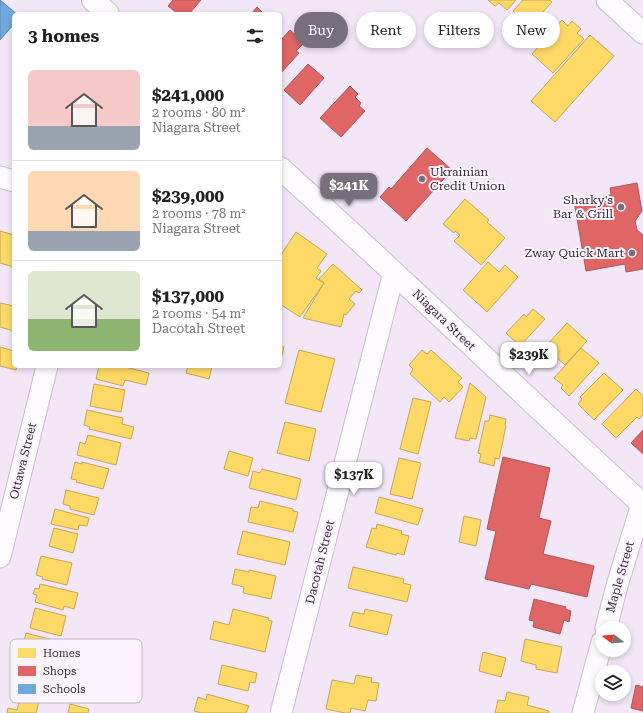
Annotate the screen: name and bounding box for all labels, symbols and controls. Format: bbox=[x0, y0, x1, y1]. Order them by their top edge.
chip: Buy bbox=[294, 12, 348, 48]
chip: Rent bbox=[356, 12, 416, 48]
chip: Filters bbox=[424, 12, 494, 48]
chip: New bbox=[502, 12, 560, 48]
icon: filters bbox=[244, 25, 266, 47]
text: 3 homes bbox=[28, 26, 99, 46]
text: $241,000 bbox=[152, 85, 224, 105]
icon: home bbox=[60, 86, 108, 134]
text: 2 rooms · 80 m² bbox=[152, 105, 246, 120]
text: Niagara Street bbox=[152, 120, 241, 135]
place label: Ukrainian Credit Union bbox=[430, 165, 505, 193]
pin: $241K bbox=[321, 173, 377, 207]
marker: Ukrainian Credit Union bbox=[417, 174, 427, 184]
text: $241K bbox=[329, 178, 369, 193]
text: $239,000 bbox=[152, 186, 224, 206]
icon: home bbox=[60, 187, 108, 235]
place label: Sharky's Bar & Grill bbox=[553, 193, 613, 221]
marker: Sharky's Bar & Grill bbox=[616, 202, 626, 212]
text: 2 rooms · 78 m² bbox=[152, 206, 246, 221]
text: Niagara Street bbox=[152, 221, 241, 236]
place label: Zway Quick Mart bbox=[525, 246, 625, 260]
marker: Zway Quick Mart bbox=[627, 248, 637, 258]
text: $137,000 bbox=[152, 286, 224, 306]
icon: home bbox=[60, 287, 108, 335]
street label: Niagara Street bbox=[410, 287, 479, 354]
text: 2 rooms · 54 m² bbox=[152, 306, 246, 321]
text: Dacotah Street bbox=[152, 321, 245, 336]
pin: $239K bbox=[501, 342, 557, 376]
text: $239K bbox=[509, 347, 549, 362]
street label: Ottawa Street bbox=[7, 421, 39, 501]
pin: $137K bbox=[326, 462, 382, 496]
text: $137K bbox=[334, 467, 374, 482]
street label: Dacotah Street bbox=[303, 518, 337, 605]
street label: Maple Street bbox=[603, 539, 637, 614]
north arrow bbox=[595, 621, 631, 657]
map controls bbox=[595, 621, 631, 701]
legend bbox=[10, 639, 142, 703]
text: Homes bbox=[43, 647, 80, 660]
text: Shops bbox=[43, 665, 76, 678]
button: layers bbox=[595, 665, 631, 701]
text: Schools bbox=[43, 683, 85, 696]

